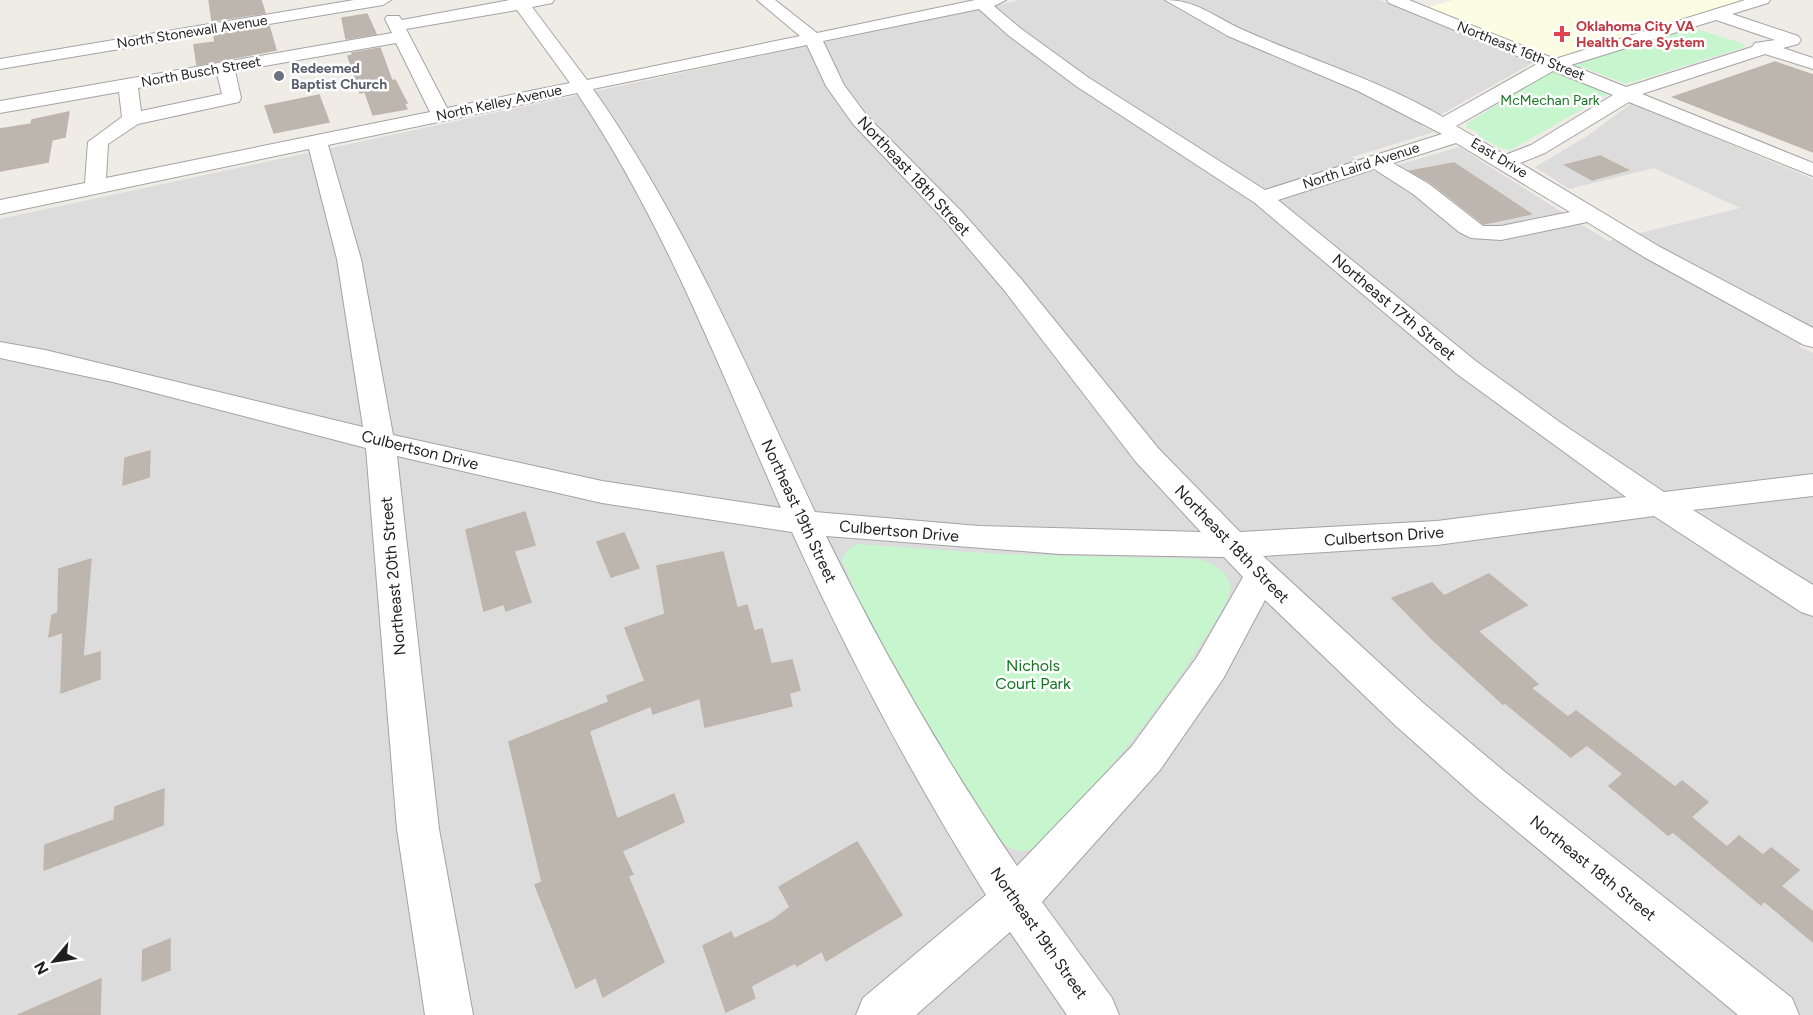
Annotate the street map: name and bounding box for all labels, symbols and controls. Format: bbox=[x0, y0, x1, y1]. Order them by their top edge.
street label: North Stonewall Avenue bbox=[115, 12, 269, 52]
street label: Northeast 16th Street bbox=[1455, 18, 1587, 84]
place label: Oklahoma City VA Health Care System bbox=[1576, 18, 1705, 51]
marker: Oklahoma City VA Health Care System bbox=[1553, 25, 1571, 43]
street label: North Busch Street bbox=[140, 53, 262, 91]
place label: Redeemed Baptist Church bbox=[291, 60, 387, 93]
marker: Redeemed Baptist Church bbox=[272, 69, 286, 83]
street label: North Kelley Avenue bbox=[435, 81, 564, 125]
park label: McMechan Park bbox=[1500, 92, 1600, 109]
street label: Northeast 18th Street bbox=[854, 112, 974, 240]
street label: East Drive bbox=[1468, 134, 1531, 182]
street label: North Laird Avenue bbox=[1301, 139, 1422, 193]
street label: Northeast 17th Street bbox=[1328, 250, 1460, 364]
street label: Culbertson Drive bbox=[359, 426, 481, 474]
street label: Northeast 19th Street bbox=[757, 436, 841, 586]
street label: Northeast 18th Street bbox=[1171, 481, 1293, 607]
street label: Northeast 20th Street bbox=[377, 496, 409, 656]
street label: Culbertson Drive bbox=[838, 516, 960, 546]
street label: Culbertson Drive bbox=[1323, 522, 1445, 550]
park label: Nichols Court Park bbox=[995, 656, 1071, 693]
street label: Northeast 18th Street bbox=[1526, 811, 1660, 925]
street label: Northeast 19th Street bbox=[987, 864, 1091, 1002]
north arrow bbox=[24, 931, 84, 991]
text: N bbox=[30, 958, 53, 978]

